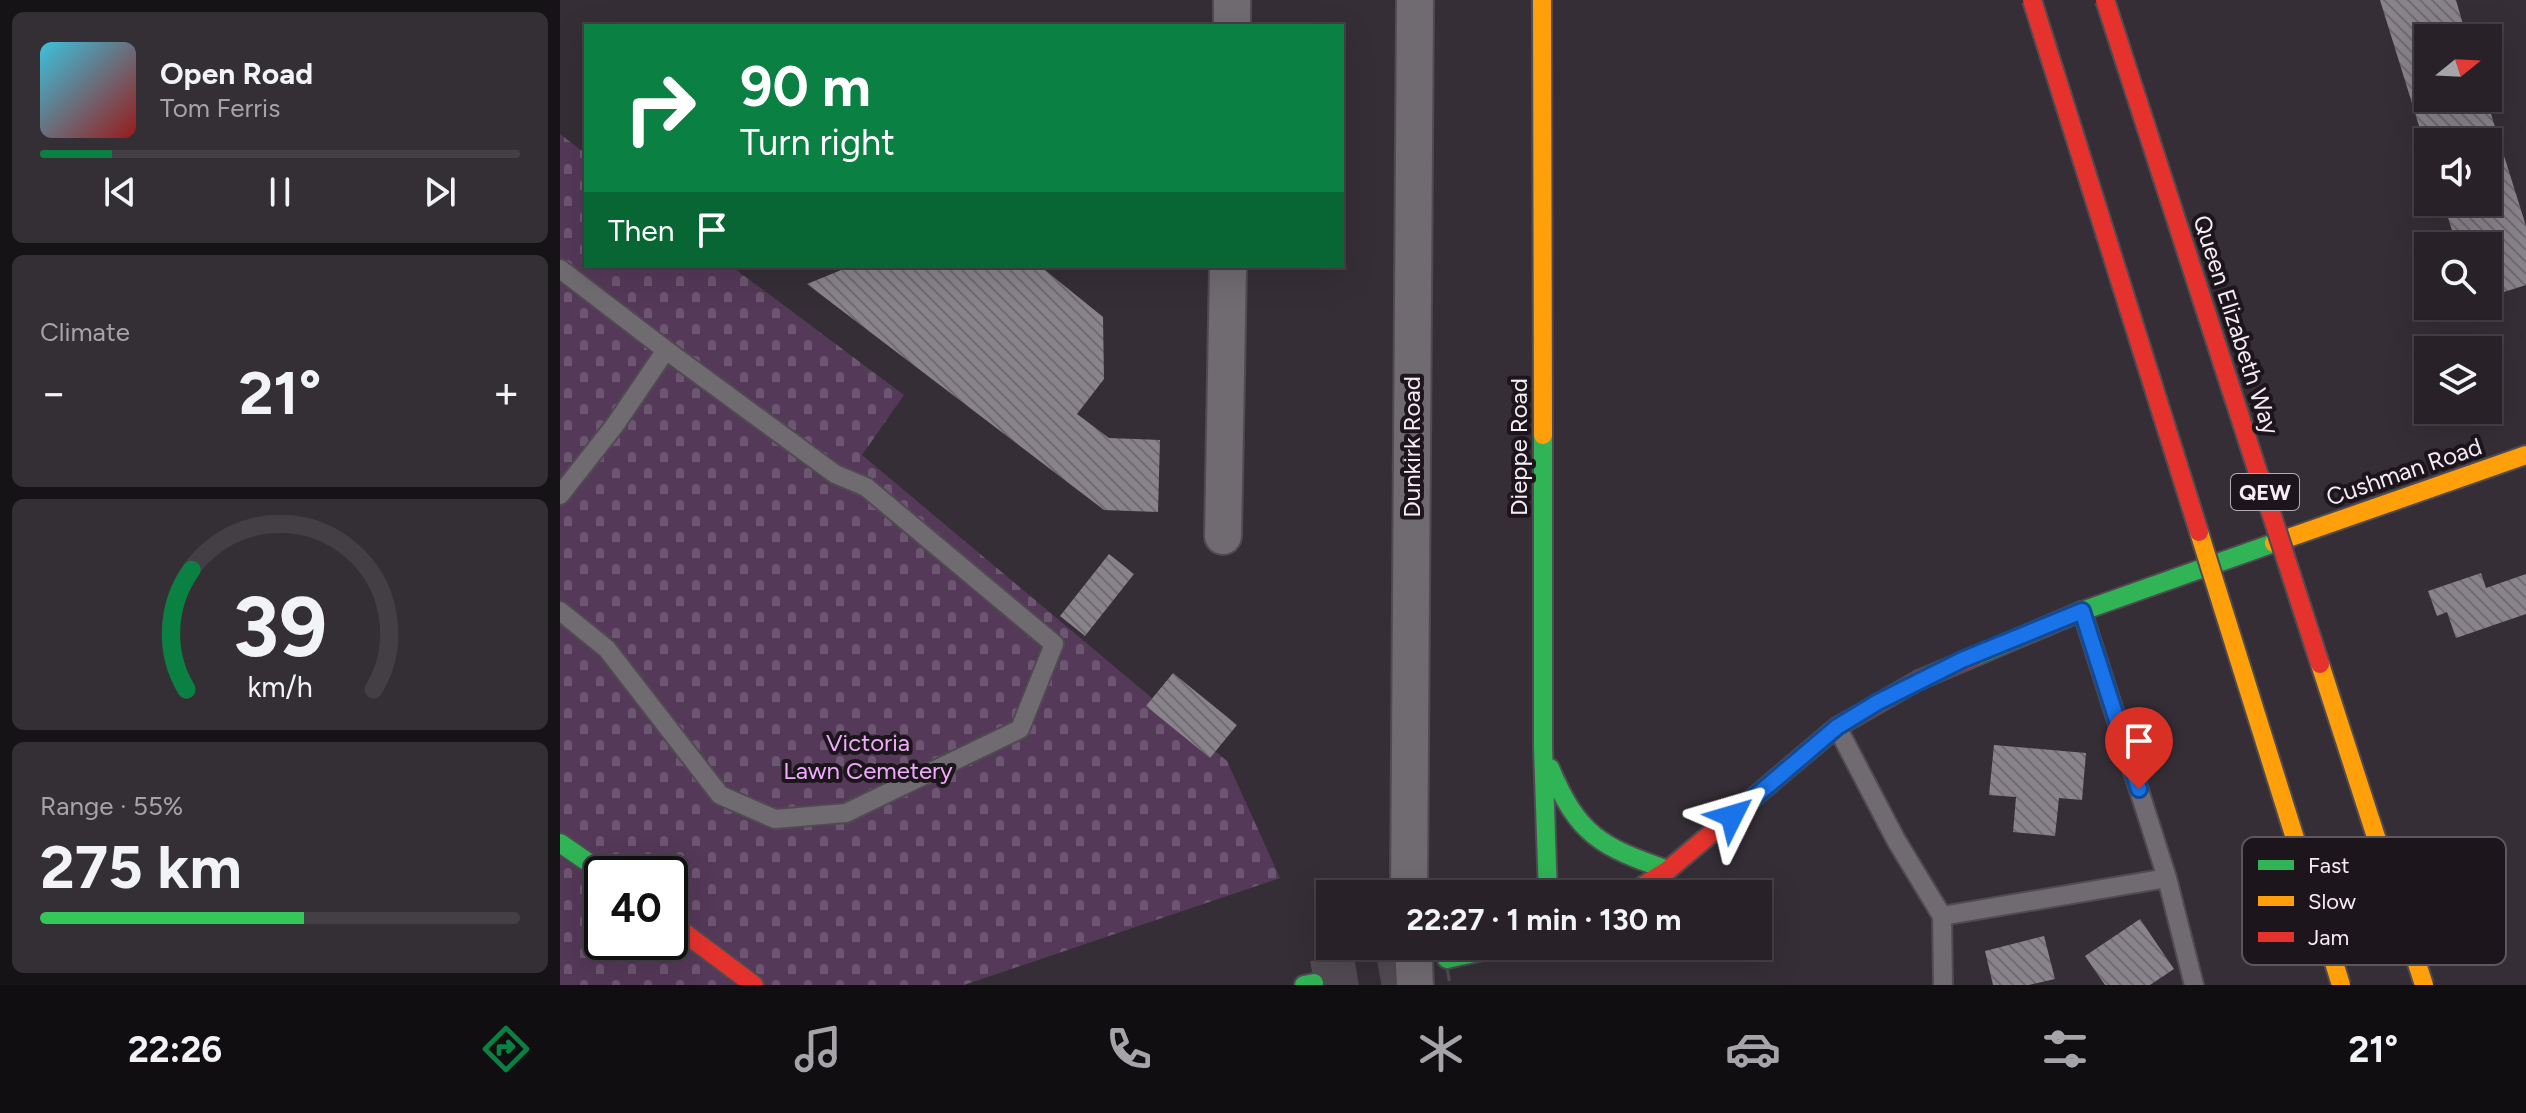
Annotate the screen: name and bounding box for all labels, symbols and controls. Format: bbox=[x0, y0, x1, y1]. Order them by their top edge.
north arrow bbox=[2414, 24, 2502, 112]
map controls bbox=[2414, 24, 2502, 424]
text: 90 m bbox=[740, 53, 871, 120]
text: Open Road bbox=[160, 55, 313, 92]
icon: right bbox=[608, 56, 712, 160]
text: Tom Ferris bbox=[160, 92, 280, 124]
text: Turn right bbox=[740, 121, 895, 164]
button: sound bbox=[2414, 128, 2502, 216]
icon: previous bbox=[98, 170, 142, 214]
icon: pause bbox=[258, 170, 302, 214]
icon: next bbox=[418, 170, 462, 214]
icon: arrive bbox=[690, 208, 734, 252]
street label: Queen Elizabeth Way bbox=[2187, 211, 2286, 439]
text: Then bbox=[608, 212, 674, 249]
button: search bbox=[2414, 232, 2502, 320]
text: Climate bbox=[40, 316, 130, 348]
button: layers bbox=[2414, 336, 2502, 424]
text: 21° bbox=[239, 357, 321, 429]
text: − bbox=[40, 366, 67, 419]
text: + bbox=[493, 366, 520, 419]
street label: Dunkirk Road bbox=[1397, 376, 1426, 518]
street label: Dieppe Road bbox=[1504, 378, 1533, 516]
street label: Cushman Road bbox=[2322, 431, 2485, 512]
road number: QEW bbox=[2231, 474, 2299, 510]
text: 39 bbox=[233, 577, 327, 677]
text: km/h bbox=[247, 670, 313, 704]
pin bbox=[2105, 707, 2173, 789]
icon: arrive bbox=[2117, 719, 2161, 763]
park label: Victoria Lawn Cemetery bbox=[783, 728, 953, 785]
position arrow bbox=[1690, 774, 1774, 858]
text: Range · 55% bbox=[40, 790, 183, 822]
text: 275 km bbox=[40, 831, 242, 903]
legend bbox=[2242, 837, 2506, 965]
text: Fast bbox=[2308, 852, 2350, 879]
speed limit sign: 40 bbox=[584, 856, 688, 960]
text: Slow bbox=[2308, 888, 2357, 915]
text: 22:27 · 1 min · 130 m bbox=[1407, 901, 1681, 938]
text: Jam bbox=[2308, 924, 2349, 951]
icon: directions bbox=[478, 1021, 534, 1077]
icon: music bbox=[790, 1021, 846, 1077]
icon: phone bbox=[1101, 1021, 1157, 1077]
icon: climate bbox=[1413, 1021, 1469, 1077]
icon: car bbox=[1725, 1021, 1781, 1077]
icon: filters bbox=[2037, 1021, 2093, 1077]
text: 22:26 bbox=[128, 1028, 222, 1071]
text: 21° bbox=[2348, 1028, 2398, 1071]

